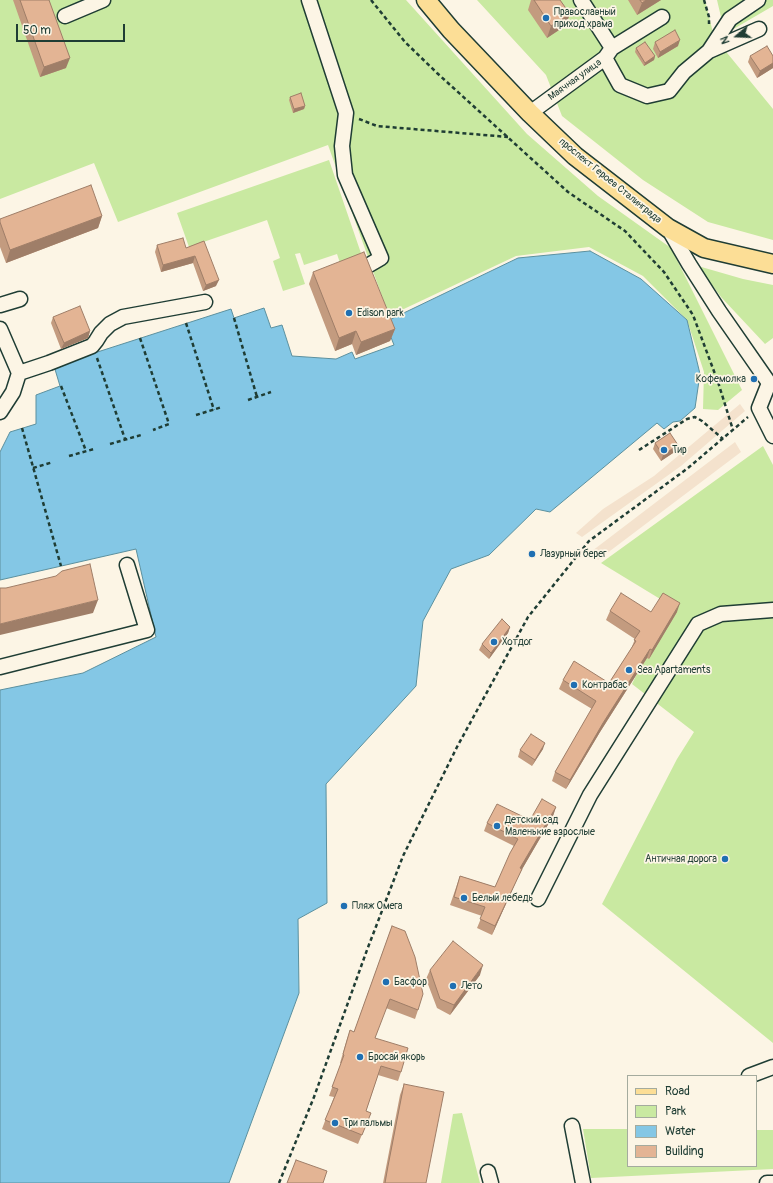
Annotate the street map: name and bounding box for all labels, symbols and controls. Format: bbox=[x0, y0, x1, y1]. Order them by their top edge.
place label: Православный приход храма bbox=[554, 6, 616, 30]
marker: Православный приход храма bbox=[541, 13, 551, 23]
scale bar bbox=[18, 16, 127, 42]
north arrow bbox=[717, 16, 757, 56]
text: 50 m bbox=[23, 23, 51, 38]
text: N bbox=[718, 34, 733, 46]
street label: Маячная улица bbox=[546, 57, 604, 103]
street label: проспект Героев Сталинграда bbox=[556, 136, 664, 226]
place label: Edison park bbox=[357, 307, 404, 319]
marker: Edison park bbox=[344, 308, 354, 318]
place label: Кофемолка bbox=[696, 373, 746, 385]
marker: Кофемолка bbox=[749, 374, 759, 384]
place label: Тир bbox=[672, 444, 687, 456]
marker: Тир bbox=[659, 445, 669, 455]
place label: Лазурный берег bbox=[540, 548, 607, 560]
marker: Лазурный берег bbox=[527, 549, 537, 559]
place label: Хотдог bbox=[502, 636, 533, 648]
marker: Хотдог bbox=[489, 637, 499, 647]
place label: Sea Apartaments bbox=[637, 664, 710, 676]
marker: Sea Apartaments bbox=[624, 665, 634, 675]
place label: Контрабас bbox=[582, 679, 628, 691]
marker: Контрабас bbox=[569, 680, 579, 690]
place label: Детский сад Маленькие взрослые bbox=[505, 814, 595, 838]
marker: Детский сад Маленькие взрослые bbox=[492, 821, 502, 831]
place label: Античная дорога bbox=[645, 853, 717, 865]
marker: Античная дорога bbox=[720, 854, 730, 864]
place label: Белый лебедь bbox=[472, 892, 533, 904]
marker: Белый лебедь bbox=[459, 893, 469, 903]
place label: Пляж Омега bbox=[352, 900, 402, 912]
marker: Пляж Омега bbox=[339, 901, 349, 911]
place label: Басфор bbox=[394, 976, 427, 988]
marker: Басфор bbox=[381, 977, 391, 987]
place label: Лето bbox=[461, 980, 482, 992]
marker: Лето bbox=[448, 981, 458, 991]
place label: Бросай якорь bbox=[368, 1051, 425, 1063]
marker: Бросай якорь bbox=[355, 1052, 365, 1062]
legend bbox=[627, 1075, 757, 1167]
text: Road bbox=[665, 1084, 690, 1099]
text: Park bbox=[665, 1104, 686, 1119]
place label: Три пальмы bbox=[343, 1117, 393, 1129]
marker: Три пальмы bbox=[330, 1118, 340, 1128]
text: Water bbox=[665, 1124, 696, 1139]
text: Building bbox=[665, 1144, 704, 1159]

